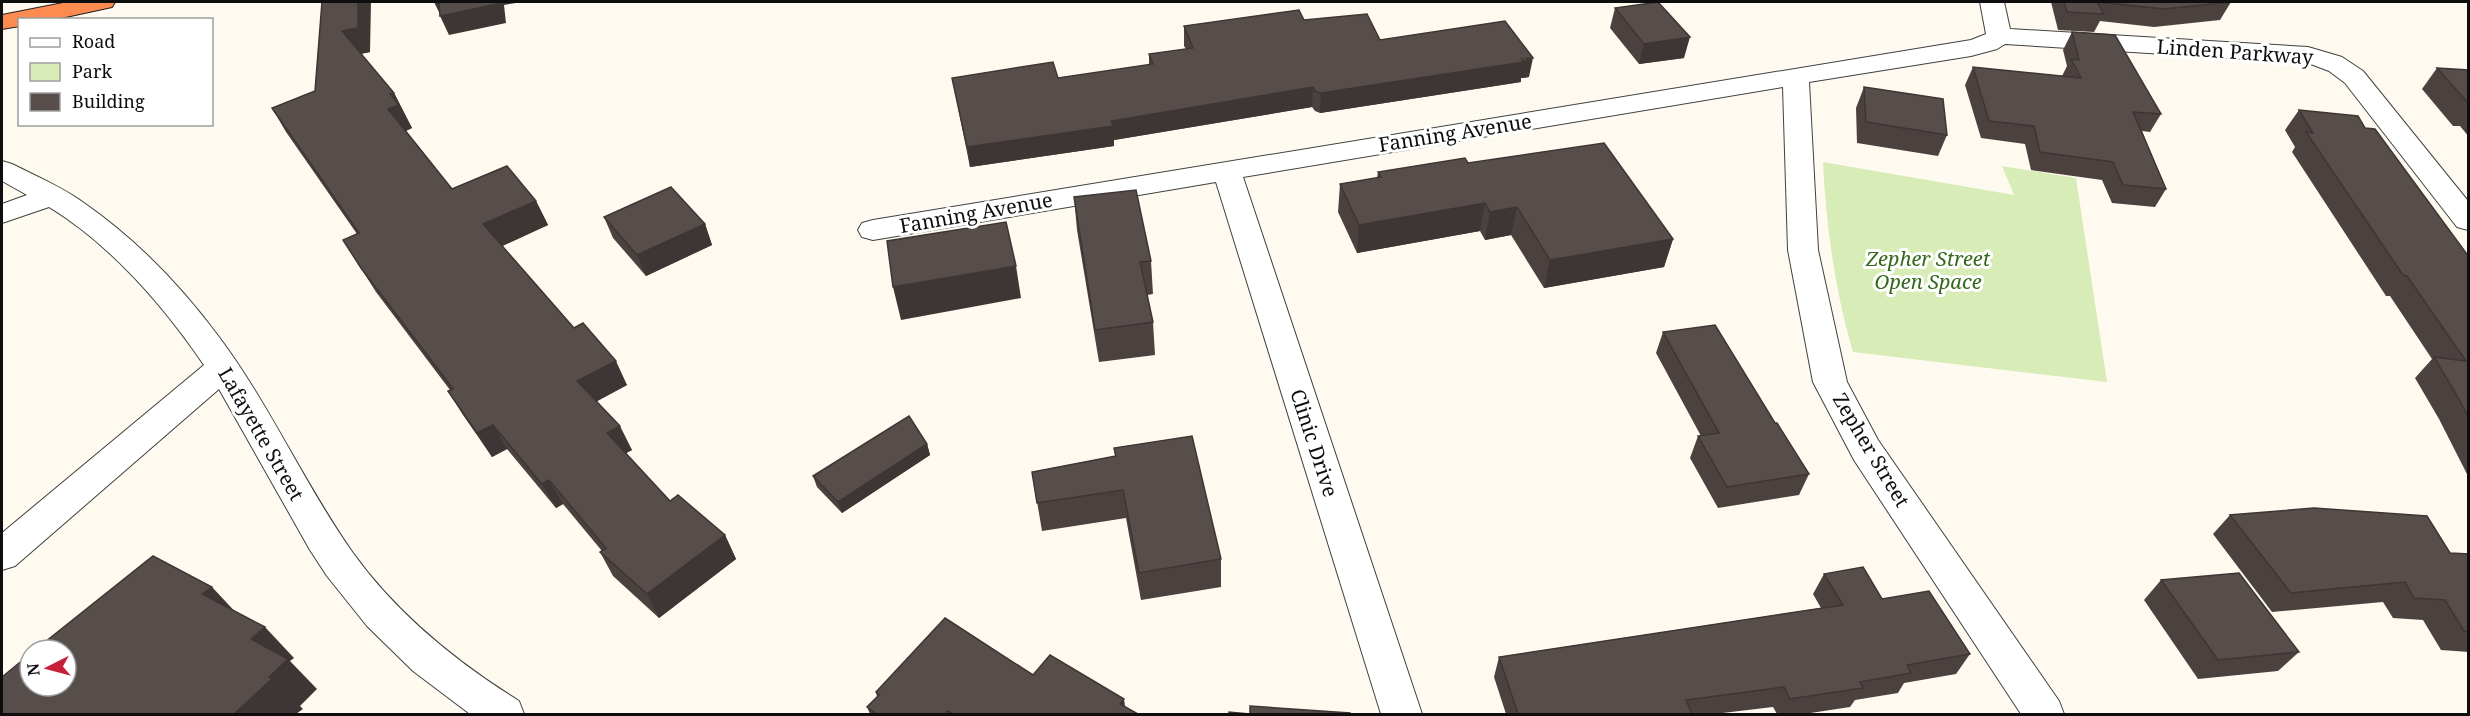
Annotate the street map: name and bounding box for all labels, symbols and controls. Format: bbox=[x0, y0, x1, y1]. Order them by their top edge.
legend bbox=[18, 18, 213, 126]
text: Road bbox=[72, 29, 115, 53]
street label: Linden Parkway bbox=[2156, 33, 2315, 70]
text: Park bbox=[72, 59, 112, 83]
text: Building bbox=[72, 89, 145, 113]
street label: Fanning Avenue bbox=[1376, 107, 1533, 158]
street label: Fanning Avenue bbox=[897, 186, 1054, 239]
park label: Zepher Street Open Space bbox=[1865, 245, 1991, 295]
street label: Lafayette Street bbox=[212, 362, 311, 505]
street label: Clinic Drive bbox=[1284, 385, 1345, 500]
street label: Zepher Street bbox=[1827, 388, 1916, 512]
north arrow bbox=[18, 638, 78, 698]
text: N bbox=[21, 662, 45, 677]

